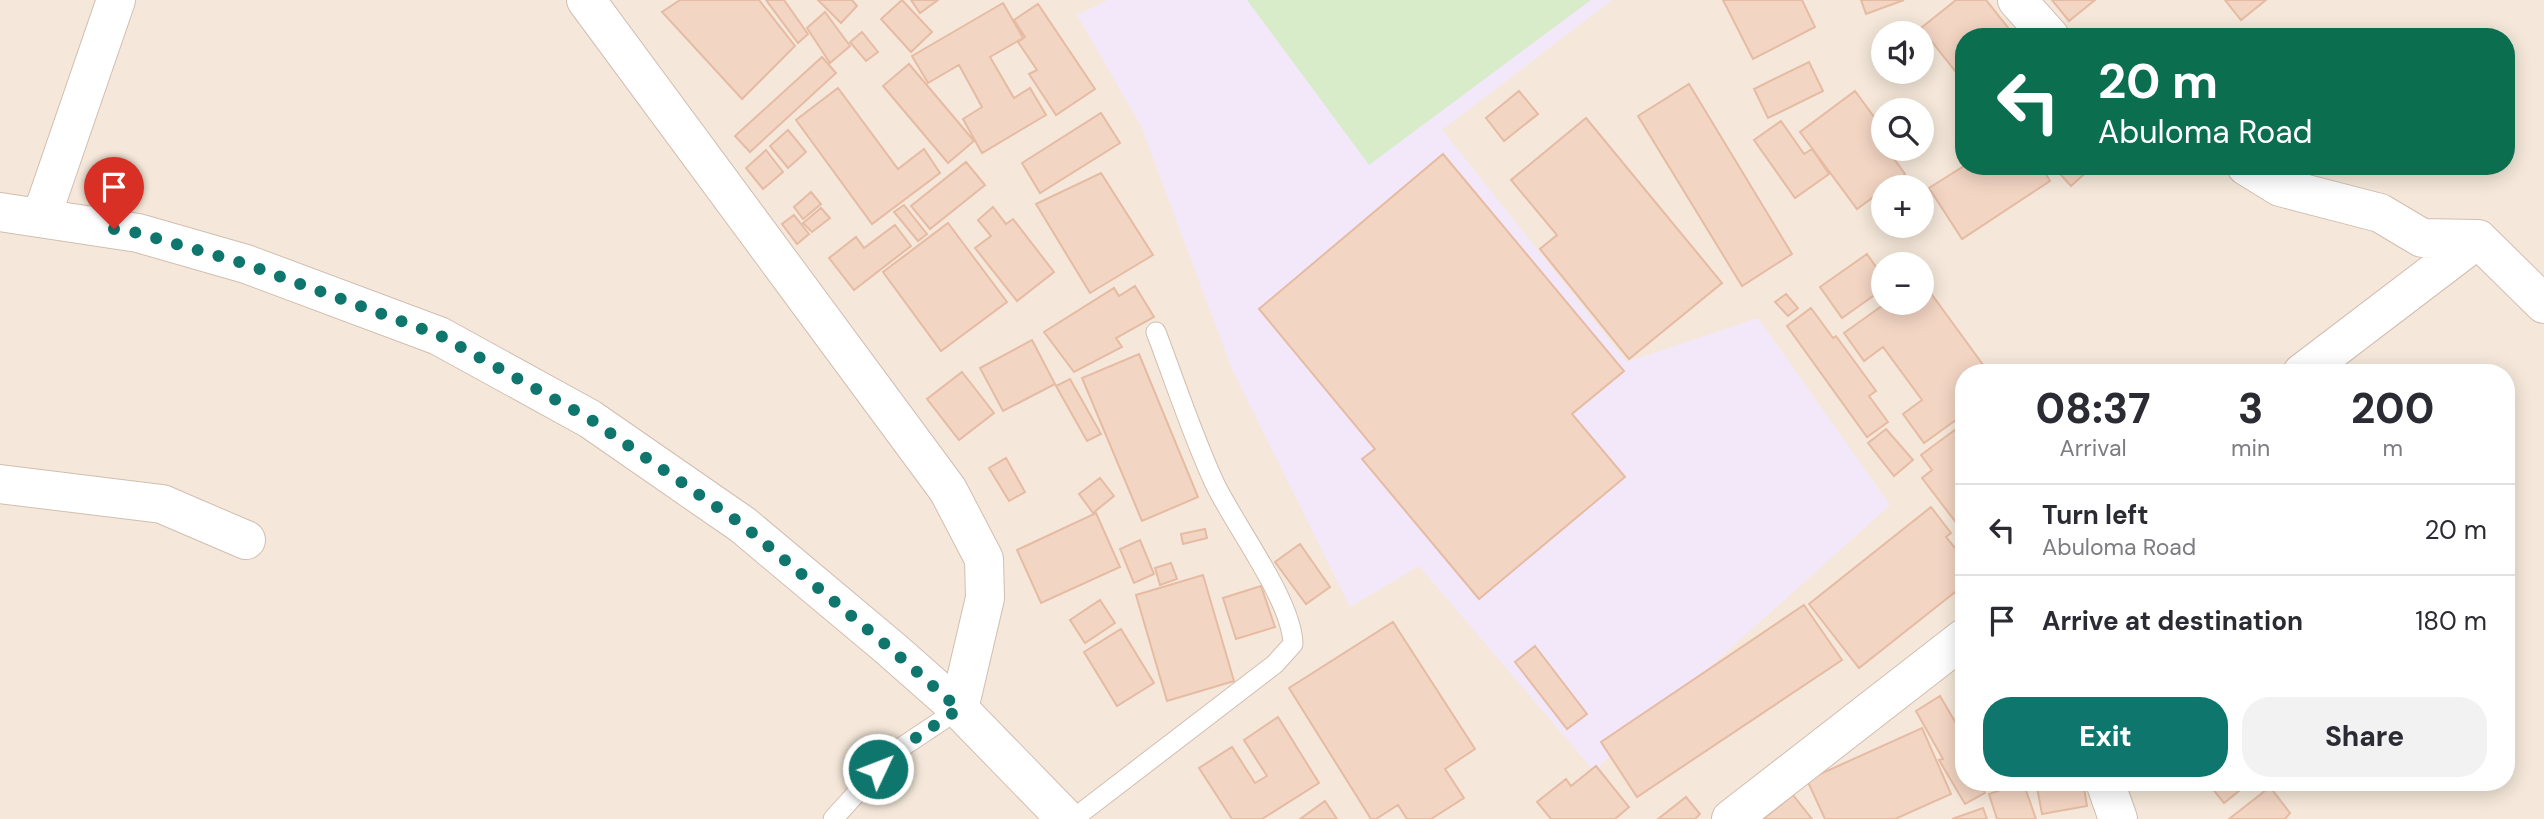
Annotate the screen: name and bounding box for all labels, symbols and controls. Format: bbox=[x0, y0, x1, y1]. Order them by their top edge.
map controls bbox=[1871, 21, 1934, 315]
button: sound bbox=[1871, 21, 1934, 84]
text: 20 m bbox=[2098, 49, 2218, 113]
icon: left bbox=[1983, 56, 2074, 147]
button: search bbox=[1871, 98, 1934, 161]
text: Abuloma Road bbox=[2098, 111, 2313, 153]
pin bbox=[84, 157, 144, 229]
icon: arrive bbox=[95, 168, 133, 206]
button: + bbox=[1871, 175, 1934, 238]
button: − bbox=[1871, 252, 1934, 315]
text: 08:37 bbox=[2036, 381, 2151, 436]
text: 3 bbox=[2238, 381, 2263, 436]
text: 200 bbox=[2351, 381, 2434, 436]
text: Arrival bbox=[2060, 433, 2127, 463]
text: min bbox=[2231, 433, 2270, 463]
text: m bbox=[2382, 433, 2403, 463]
text: Turn left bbox=[2042, 498, 2149, 532]
icon: left bbox=[1983, 511, 2021, 549]
text: 20 m bbox=[2424, 513, 2487, 547]
text: Abuloma Road bbox=[2042, 532, 2196, 562]
icon: arrive bbox=[1983, 602, 2021, 640]
text: Arrive at destination bbox=[2042, 604, 2303, 638]
text: 180 m bbox=[2415, 604, 2487, 638]
button: Exit bbox=[1983, 697, 2228, 777]
button: Share bbox=[2242, 697, 2487, 777]
position arrow bbox=[841, 732, 915, 806]

